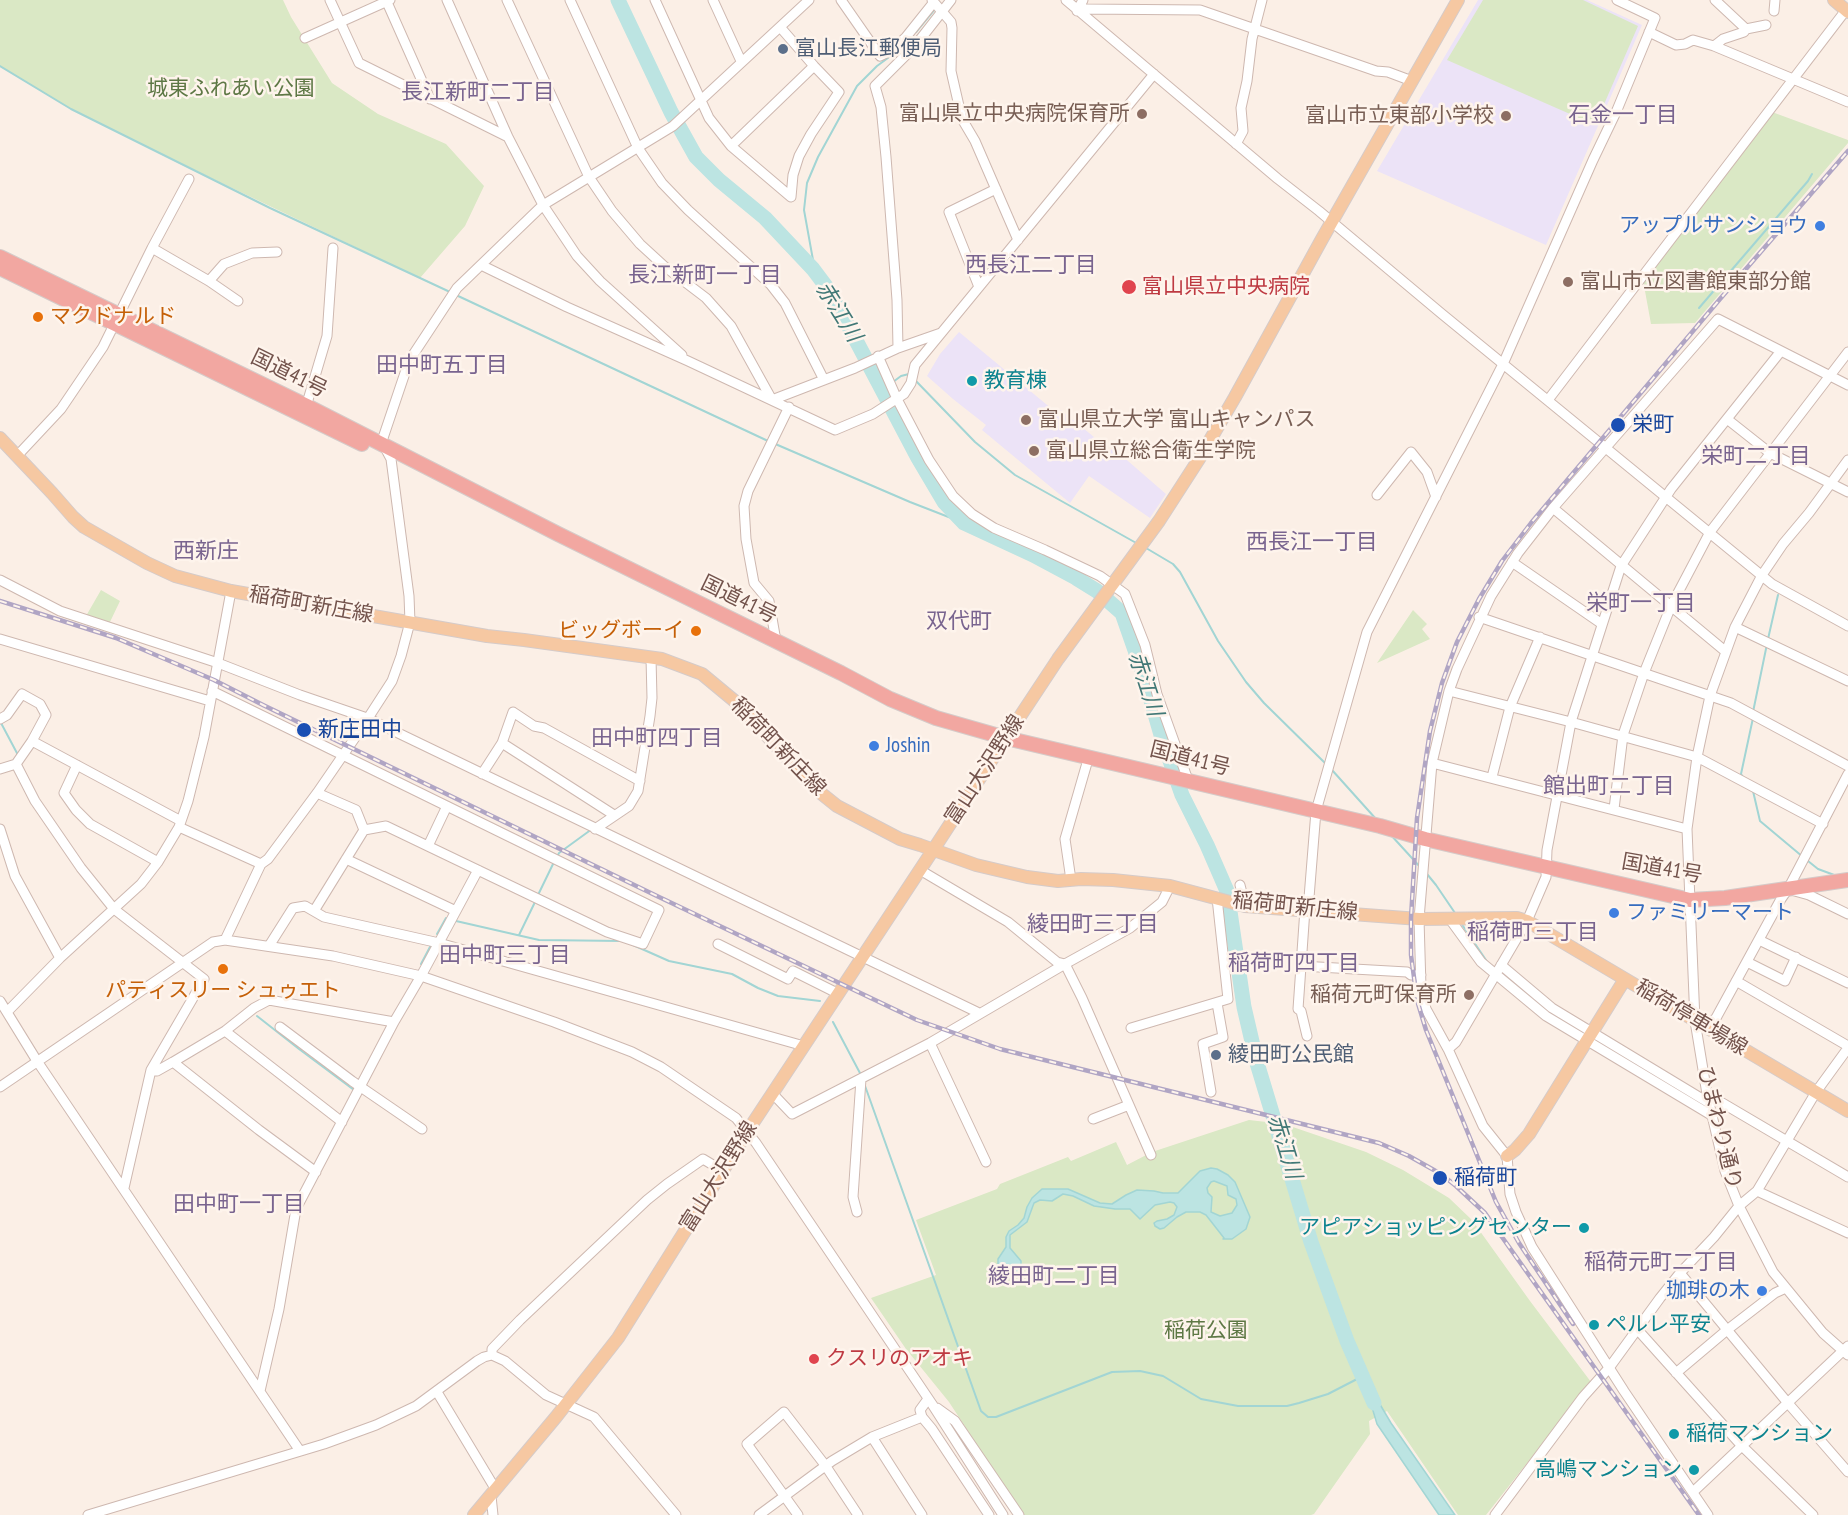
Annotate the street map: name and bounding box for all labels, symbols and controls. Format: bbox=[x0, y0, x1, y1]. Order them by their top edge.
place label: 富山長江郵便局 bbox=[795, 36, 942, 62]
marker: 富山長江郵便局 bbox=[776, 42, 790, 56]
park label: 城東ふれあい公園 bbox=[147, 76, 315, 102]
district label: 長江新町二丁目 bbox=[401, 80, 555, 106]
place label: 富山県立中央病院保育所 bbox=[899, 101, 1130, 127]
place label: 富山市立東部小学校 bbox=[1305, 103, 1494, 129]
district label: 石金一丁目 bbox=[1568, 103, 1678, 129]
marker: 富山県立中央病院保育所 bbox=[1135, 107, 1149, 121]
marker: 富山市立東部小学校 bbox=[1499, 109, 1513, 123]
place label: アップルサンショウ bbox=[1619, 213, 1808, 239]
marker: アップルサンショウ bbox=[1813, 219, 1827, 233]
district label: 西長江二丁目 bbox=[965, 253, 1097, 279]
district label: 長江新町一丁目 bbox=[628, 263, 782, 289]
place label: 富山市立図書館東部分館 bbox=[1580, 269, 1811, 295]
place label: 富山県立中央病院 bbox=[1142, 274, 1310, 300]
marker: 富山市立図書館東部分館 bbox=[1561, 275, 1575, 289]
water label: 赤江川 bbox=[809, 277, 867, 347]
marker: 富山県立中央病院 bbox=[1120, 278, 1138, 296]
place label: マクドナルド bbox=[50, 304, 176, 330]
marker: マクドナルド bbox=[31, 310, 45, 324]
street label: 国道41号 bbox=[247, 345, 331, 403]
district label: 田中町五丁目 bbox=[376, 353, 508, 379]
place label: 教育棟 bbox=[984, 368, 1047, 394]
marker: 教育棟 bbox=[965, 374, 979, 388]
place label: 富山県立大学 富山キャンパス bbox=[1038, 407, 1315, 433]
place label: 栄町 bbox=[1632, 412, 1674, 438]
marker: 富山県立大学 富山キャンパス bbox=[1019, 413, 1033, 427]
marker: 栄町 bbox=[1609, 416, 1627, 434]
place label: 富山県立総合衛生学院 bbox=[1046, 438, 1256, 464]
marker: 富山県立総合衛生学院 bbox=[1027, 444, 1041, 458]
district label: 栄町二丁目 bbox=[1701, 444, 1811, 470]
district label: 西長江一丁目 bbox=[1246, 530, 1378, 556]
district label: 西新庄 bbox=[173, 539, 239, 565]
street label: 国道41号 bbox=[697, 571, 781, 629]
street label: 稲荷町新庄線 bbox=[247, 582, 375, 628]
district label: 栄町一丁目 bbox=[1586, 591, 1696, 617]
district label: 双代町 bbox=[926, 609, 992, 635]
place label: ビッグボーイ bbox=[558, 618, 684, 644]
marker: ビッグボーイ bbox=[689, 624, 703, 638]
water label: 赤江川 bbox=[1122, 649, 1168, 719]
street label: 稲荷町新庄線 bbox=[725, 693, 831, 801]
street label: 富山大沢野線 bbox=[940, 710, 1030, 830]
place label: 新庄田中 bbox=[318, 717, 402, 743]
marker: 新庄田中 bbox=[295, 721, 313, 739]
district label: 田中町四丁目 bbox=[591, 726, 723, 752]
place label: Joshin bbox=[886, 733, 930, 759]
street label: 国道41号 bbox=[1147, 737, 1233, 781]
marker: Joshin bbox=[867, 739, 881, 753]
district label: 館出町二丁目 bbox=[1543, 774, 1675, 800]
street label: 国道41号 bbox=[1619, 849, 1705, 889]
street label: 稲荷町新庄線 bbox=[1231, 888, 1359, 926]
place label: ファミリーマート bbox=[1626, 900, 1794, 926]
marker: ファミリーマート bbox=[1607, 906, 1621, 920]
district label: 綾田町三丁目 bbox=[1027, 912, 1159, 938]
district label: 稲荷町三丁目 bbox=[1467, 920, 1599, 946]
district label: 田中町三丁目 bbox=[439, 943, 571, 969]
district label: 稲荷町四丁目 bbox=[1228, 951, 1360, 977]
marker: パティスリー シュゥエト bbox=[216, 962, 230, 976]
street label: 稲荷停車場線 bbox=[1631, 975, 1751, 1061]
place label: パティスリー シュゥエト bbox=[105, 978, 341, 1004]
place label: 稲荷元町保育所 bbox=[1310, 982, 1457, 1008]
marker: 稲荷元町保育所 bbox=[1462, 988, 1476, 1002]
place label: 綾田町公民館 bbox=[1228, 1042, 1354, 1068]
marker: 綾田町公民館 bbox=[1209, 1048, 1223, 1062]
street label: ひまわり通り bbox=[1692, 1064, 1746, 1192]
water label: 赤江川 bbox=[1262, 1112, 1306, 1182]
street label: 富山大沢野線 bbox=[675, 1117, 763, 1237]
place label: 稲荷町 bbox=[1454, 1165, 1517, 1191]
marker: 稲荷町 bbox=[1431, 1169, 1449, 1187]
district label: 田中町一丁目 bbox=[173, 1192, 305, 1218]
place label: アピアショッピングセンター bbox=[1299, 1215, 1572, 1241]
marker: アピアショッピングセンター bbox=[1577, 1221, 1591, 1235]
district label: 稲荷元町二丁目 bbox=[1584, 1250, 1738, 1276]
district label: 綾田町二丁目 bbox=[988, 1264, 1120, 1290]
place label: 珈琲の木 bbox=[1666, 1278, 1750, 1304]
marker: 珈琲の木 bbox=[1755, 1284, 1769, 1298]
place label: ペルレ平安 bbox=[1606, 1312, 1711, 1338]
park label: 稲荷公園 bbox=[1164, 1318, 1248, 1344]
marker: ペルレ平安 bbox=[1587, 1318, 1601, 1332]
place label: クスリのアオキ bbox=[826, 1346, 973, 1372]
marker: クスリのアオキ bbox=[807, 1352, 821, 1366]
place label: 稲荷マンション bbox=[1686, 1421, 1833, 1447]
marker: 稲荷マンション bbox=[1667, 1427, 1681, 1441]
place label: 高嶋マンション bbox=[1535, 1457, 1682, 1483]
marker: 高嶋マンション bbox=[1687, 1463, 1701, 1477]

